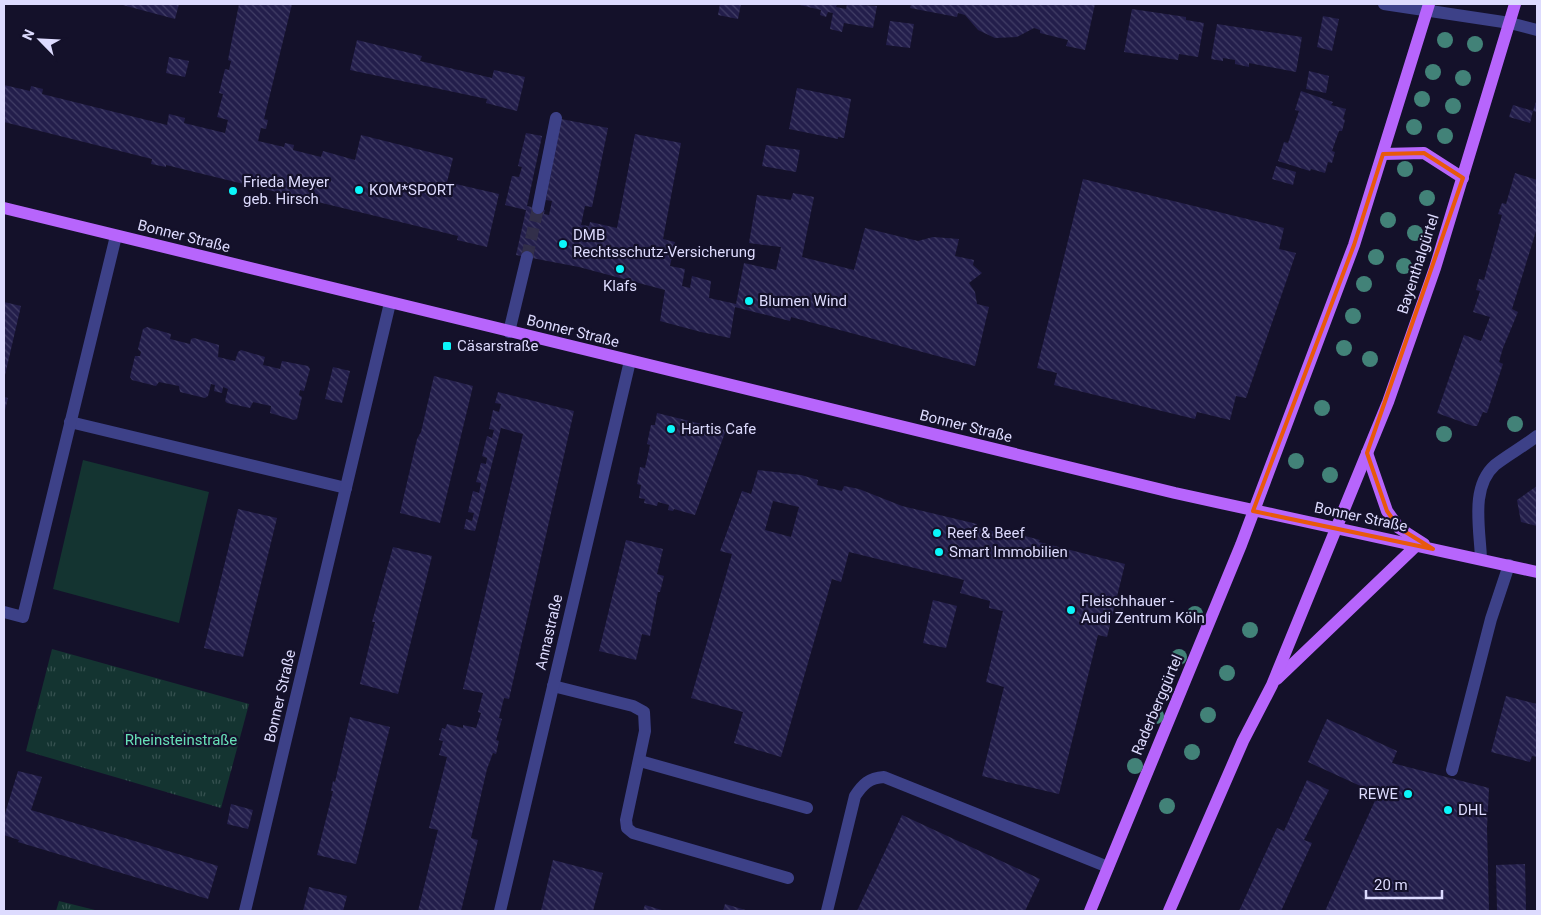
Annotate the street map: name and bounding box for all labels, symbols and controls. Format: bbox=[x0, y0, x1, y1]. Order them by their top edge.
north arrow bbox=[15, 15, 65, 65]
text: N bbox=[19, 27, 37, 42]
place label: Frieda Meyer geb. Hirsch bbox=[243, 173, 329, 208]
place label: KOM*SPORT bbox=[369, 181, 454, 199]
marker: KOM*SPORT bbox=[353, 184, 365, 196]
marker: Frieda Meyer geb. Hirsch bbox=[227, 185, 239, 197]
street label: Bayenthalgürtel bbox=[1393, 212, 1443, 316]
street label: Bonner Straße bbox=[136, 216, 232, 256]
place label: DMB Rechtsschutz-Versicherung bbox=[573, 226, 755, 261]
marker: DMB Rechtsschutz-Versicherung bbox=[557, 238, 569, 250]
marker: Klafs bbox=[614, 263, 626, 275]
place label: Klafs bbox=[603, 277, 637, 295]
place label: Blumen Wind bbox=[759, 292, 847, 310]
marker: Blumen Wind bbox=[743, 295, 755, 307]
street label: Bonner Straße bbox=[525, 311, 621, 351]
place label: Cäsarstraße bbox=[457, 337, 538, 355]
marker: Cäsarstraße bbox=[441, 340, 453, 352]
street label: Bonner Straße bbox=[918, 406, 1014, 446]
place label: Hartis Cafe bbox=[681, 420, 756, 438]
marker: Hartis Cafe bbox=[665, 423, 677, 435]
street label: Bonner Straße bbox=[1313, 498, 1409, 536]
place label: Reef & Beef bbox=[947, 524, 1025, 542]
marker: Reef & Beef bbox=[931, 527, 943, 539]
place label: Smart Immobilien bbox=[949, 543, 1068, 561]
marker: Smart Immobilien bbox=[933, 546, 945, 558]
street label: Annastraße bbox=[532, 592, 566, 672]
place label: Fleischhauer - Audi Zentrum Köln bbox=[1081, 592, 1205, 627]
marker: Fleischhauer - Audi Zentrum Köln bbox=[1065, 604, 1077, 616]
street label: Bonner Straße bbox=[261, 648, 299, 744]
street label: Raderberggürtel bbox=[1128, 652, 1186, 758]
park label: Rheinsteinstraße bbox=[125, 731, 237, 749]
place label: REWE bbox=[1358, 785, 1398, 803]
marker: REWE bbox=[1402, 788, 1414, 800]
place label: DHL bbox=[1458, 801, 1487, 819]
marker: DHL bbox=[1442, 804, 1454, 816]
scale bar bbox=[1366, 868, 1442, 900]
text: 20 m bbox=[1374, 876, 1408, 894]

